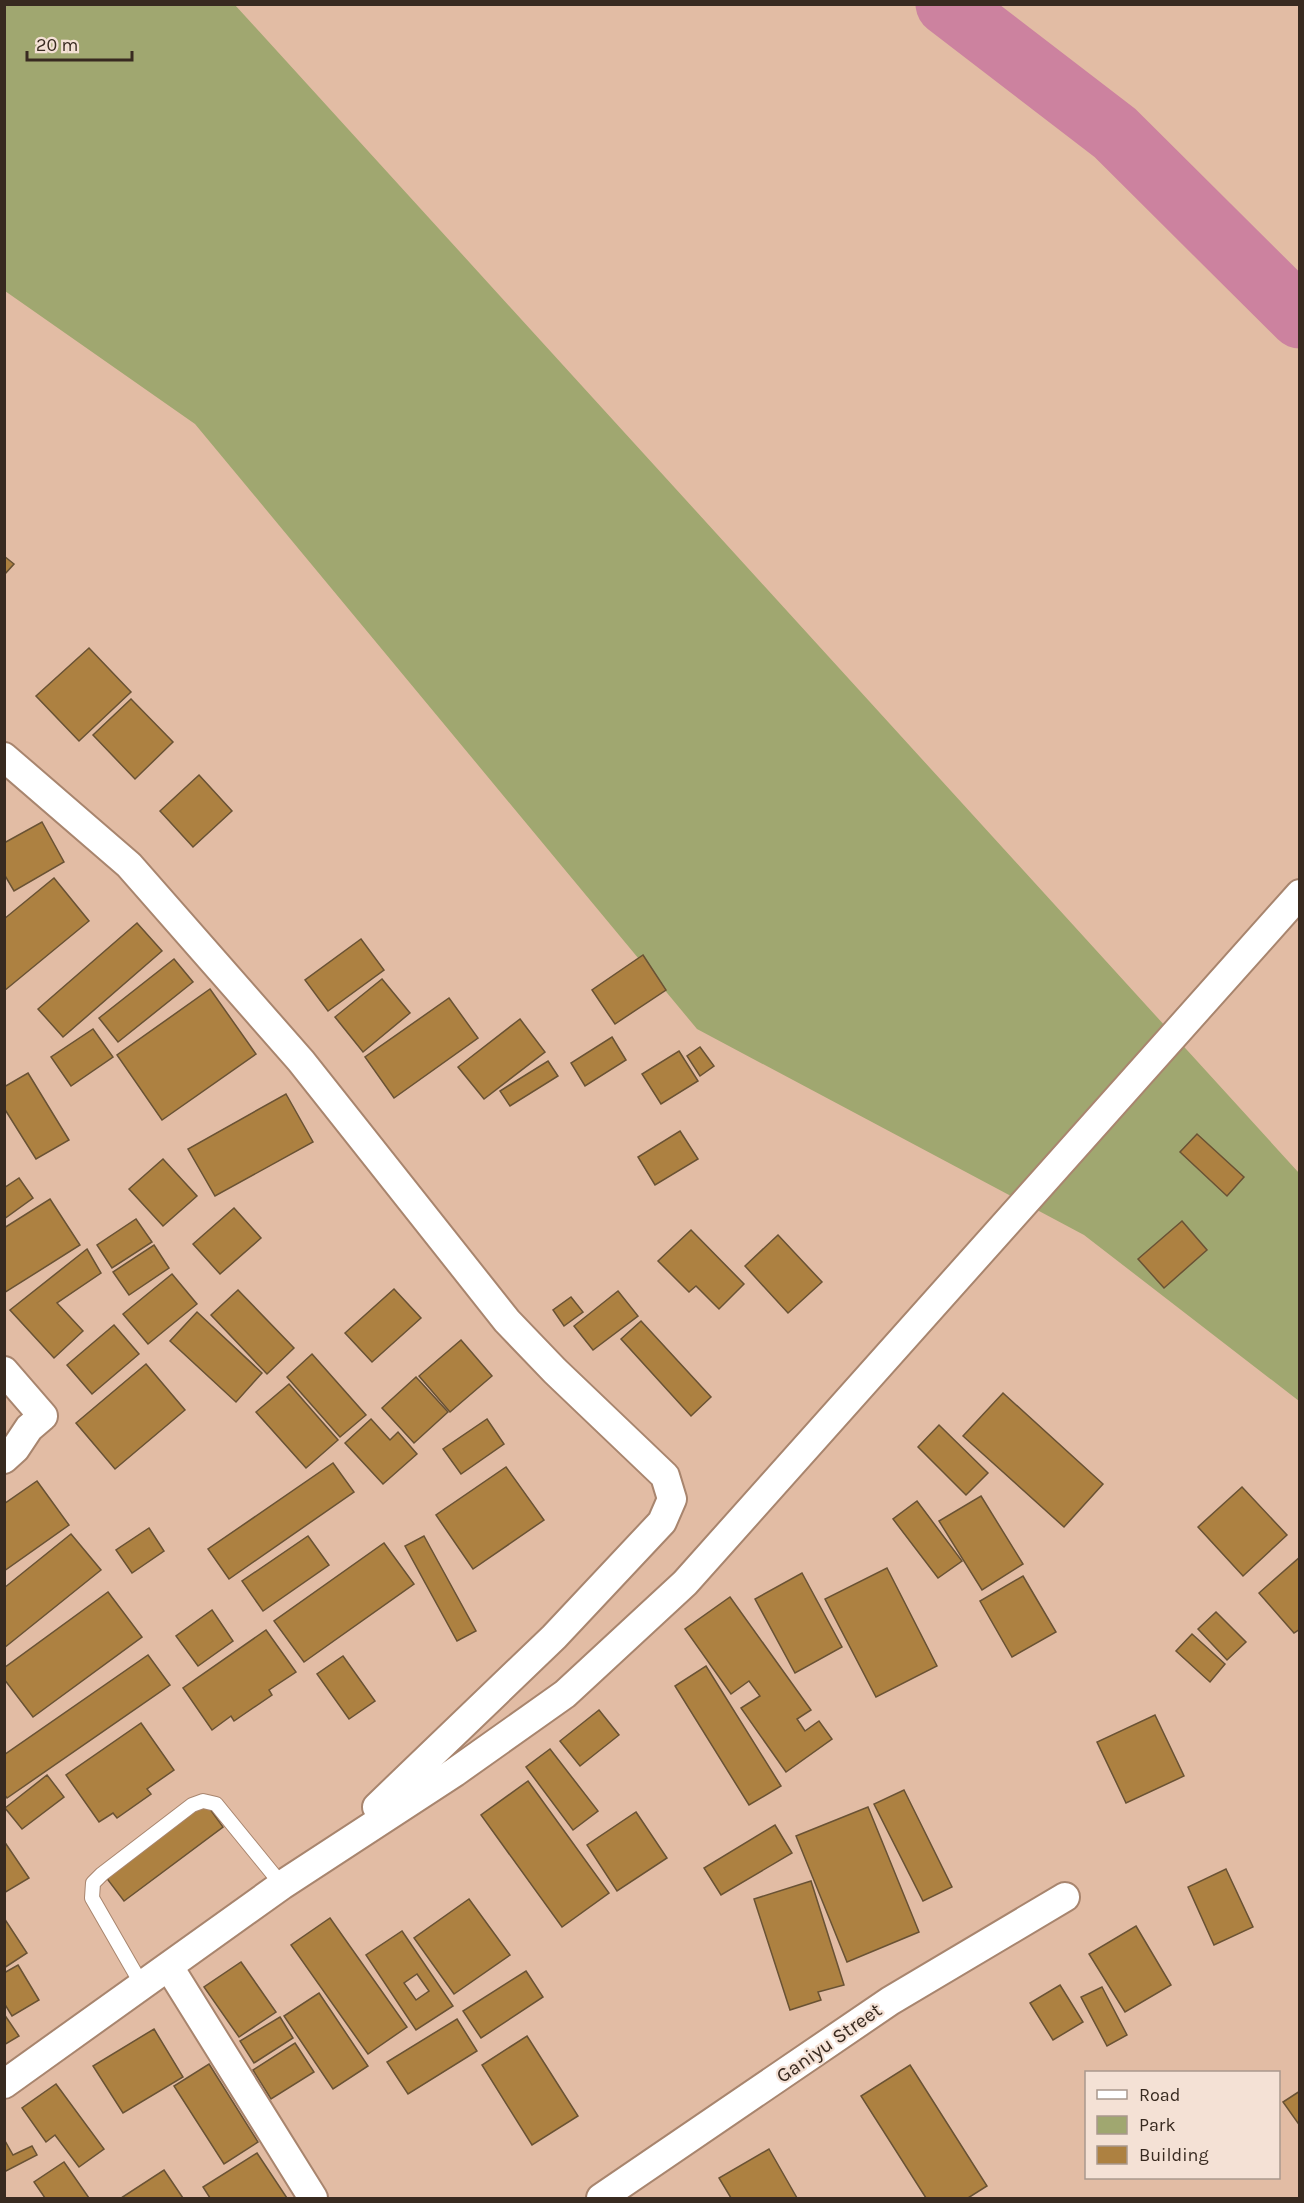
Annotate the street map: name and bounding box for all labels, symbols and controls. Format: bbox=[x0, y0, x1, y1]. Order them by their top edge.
scale bar bbox=[27, 24, 132, 62]
text: 20 m bbox=[36, 34, 78, 56]
street label: Ganiyu Street bbox=[772, 1998, 886, 2088]
legend bbox=[1085, 2071, 1280, 2179]
text: Road bbox=[1139, 2084, 1180, 2106]
text: Park bbox=[1139, 2114, 1176, 2136]
text: Building bbox=[1139, 2144, 1209, 2166]

